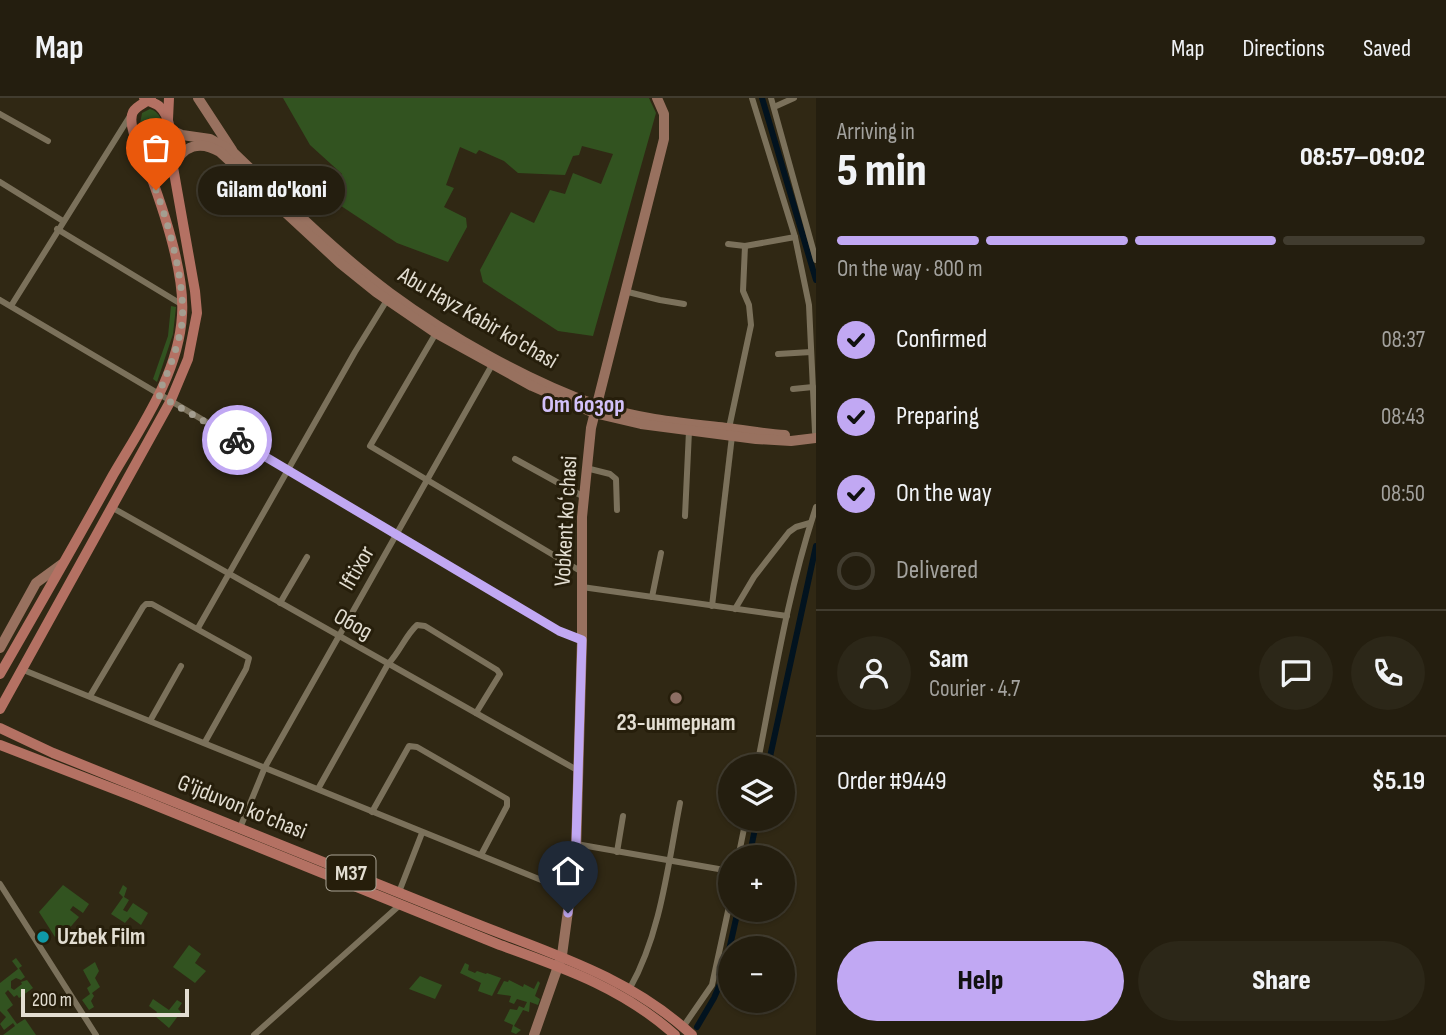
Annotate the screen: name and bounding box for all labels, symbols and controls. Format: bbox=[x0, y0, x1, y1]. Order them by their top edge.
text: Map bbox=[35, 28, 84, 68]
text: Map bbox=[1171, 34, 1204, 63]
text: Directions bbox=[1242, 34, 1325, 63]
text: Saved bbox=[1363, 34, 1411, 63]
pin bbox=[126, 118, 186, 190]
text: Arriving in bbox=[837, 118, 915, 146]
icon: bag bbox=[137, 129, 175, 167]
text: 08:57–09:02 bbox=[1300, 142, 1425, 173]
text: 5 min bbox=[837, 144, 927, 199]
callout: Gilam do'koni bbox=[198, 166, 345, 214]
text: Gilam do'koni bbox=[216, 176, 327, 204]
text: On the way · 800 m bbox=[837, 255, 983, 283]
street label: Abu Hayz Kabir ko'chasi bbox=[392, 261, 563, 375]
icon: check bbox=[837, 321, 875, 359]
text: Confirmed bbox=[896, 324, 987, 355]
text: 08:37 bbox=[1381, 326, 1425, 354]
district label: От бозор bbox=[541, 390, 625, 419]
icon: check bbox=[837, 398, 875, 436]
text: Preparing bbox=[896, 401, 979, 432]
text: 08:43 bbox=[1381, 403, 1425, 431]
courier bbox=[202, 405, 272, 475]
icon: bike bbox=[218, 421, 256, 459]
street label: Vobkent koʻchasi bbox=[549, 455, 583, 587]
icon: check bbox=[837, 475, 875, 513]
text: On the way bbox=[896, 478, 992, 509]
text: 08:50 bbox=[1381, 480, 1425, 508]
street label: Iftixor bbox=[333, 540, 381, 595]
text: Delivered bbox=[896, 555, 978, 586]
street label: Обод bbox=[329, 602, 377, 646]
button: person bbox=[837, 636, 911, 710]
button: chat bbox=[1259, 636, 1333, 710]
button: phone bbox=[1351, 636, 1425, 710]
text: Sam bbox=[929, 644, 969, 675]
text: Courier · 4.7 bbox=[929, 675, 1020, 703]
marker: 23-интернат bbox=[668, 690, 684, 706]
place label: 23-интернат bbox=[616, 709, 736, 737]
map controls bbox=[718, 754, 795, 1013]
button: layers bbox=[718, 754, 795, 831]
text: Order #9449 bbox=[837, 766, 947, 797]
text: $5.19 bbox=[1372, 766, 1425, 797]
street label: G'ijduvon ko'chasi bbox=[173, 768, 311, 846]
pin bbox=[538, 841, 598, 913]
button: + bbox=[718, 845, 795, 922]
icon: home bbox=[549, 852, 587, 890]
road number: M37 bbox=[326, 856, 376, 890]
place label: Uzbek Film bbox=[57, 923, 145, 951]
marker: Uzbek Film bbox=[35, 929, 51, 945]
button: − bbox=[718, 936, 795, 1013]
button: Help bbox=[837, 941, 1124, 1021]
button: Share bbox=[1138, 941, 1425, 1021]
scale bar bbox=[21, 986, 189, 1018]
text: 200 m bbox=[32, 989, 72, 1012]

